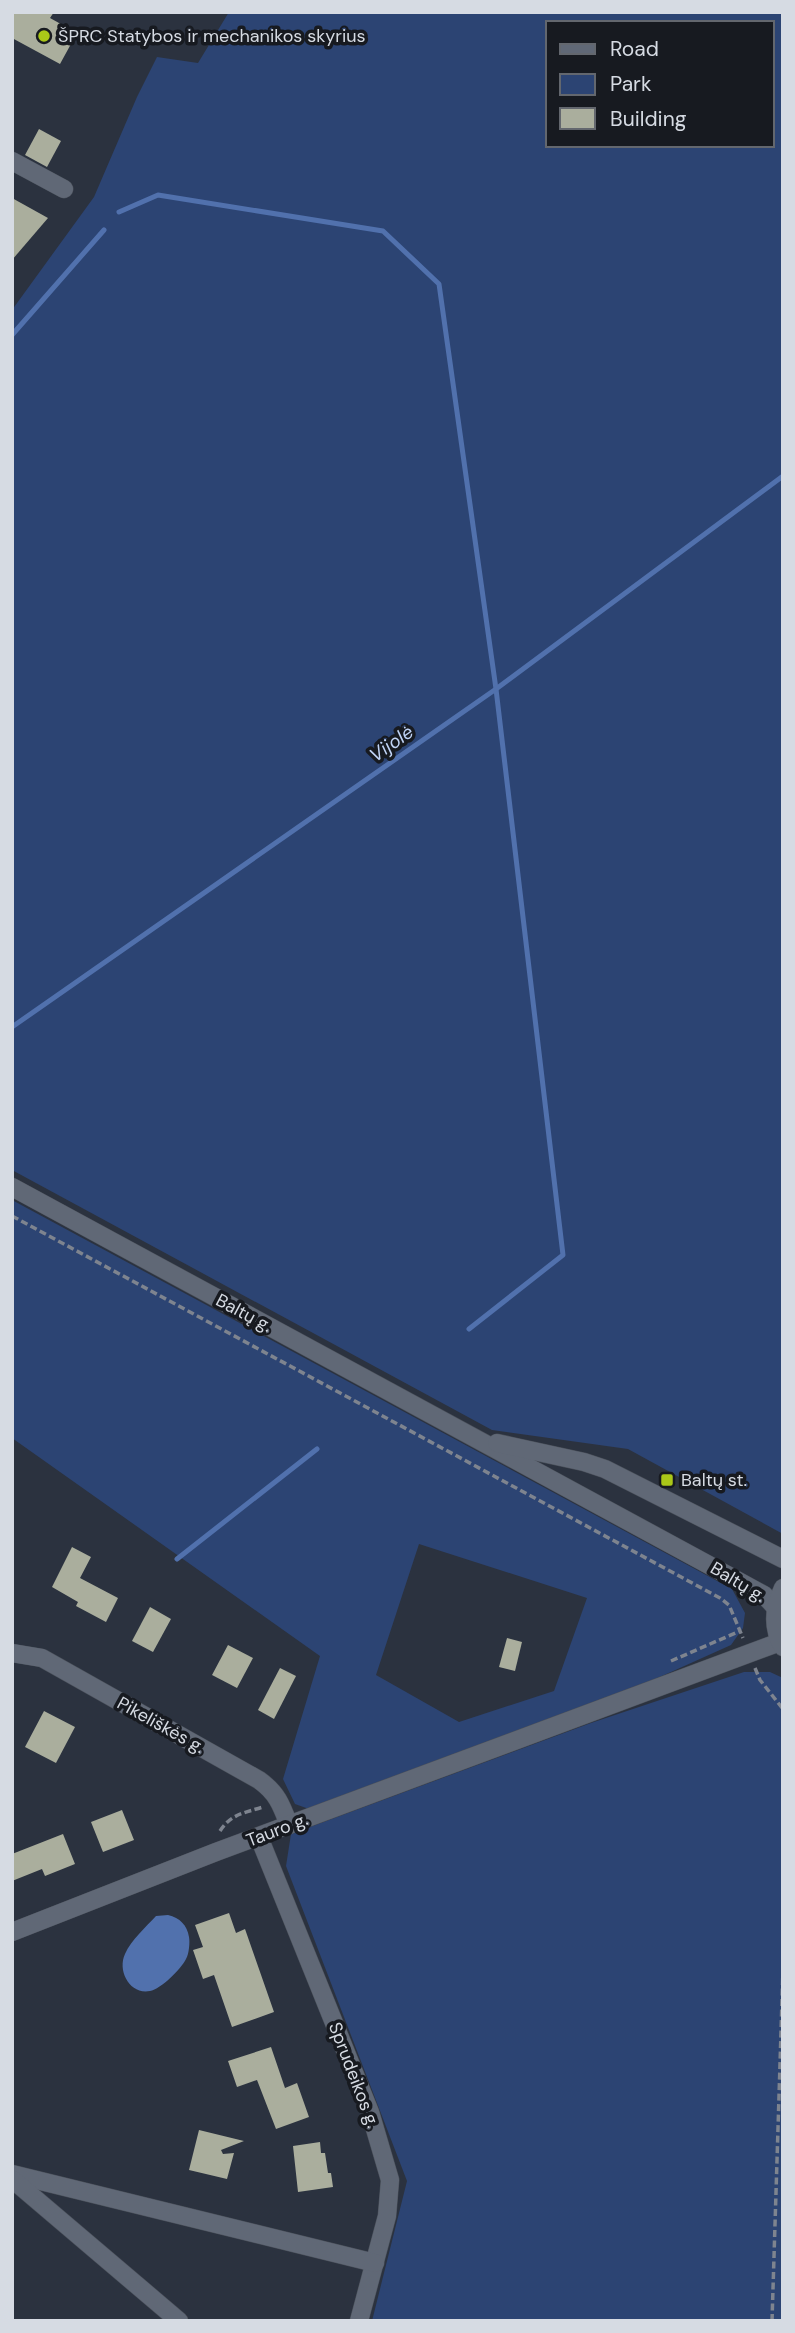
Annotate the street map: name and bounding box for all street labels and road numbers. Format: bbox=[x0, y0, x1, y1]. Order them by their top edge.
street label: Baltų g. bbox=[212, 1288, 276, 1338]
street label: Baltų g. bbox=[706, 1556, 770, 1608]
street label: Pikeliškės g. bbox=[113, 1691, 209, 1759]
street label: Tauro g. bbox=[243, 1807, 311, 1853]
street label: Sprudeikos g. bbox=[323, 2019, 385, 2131]

